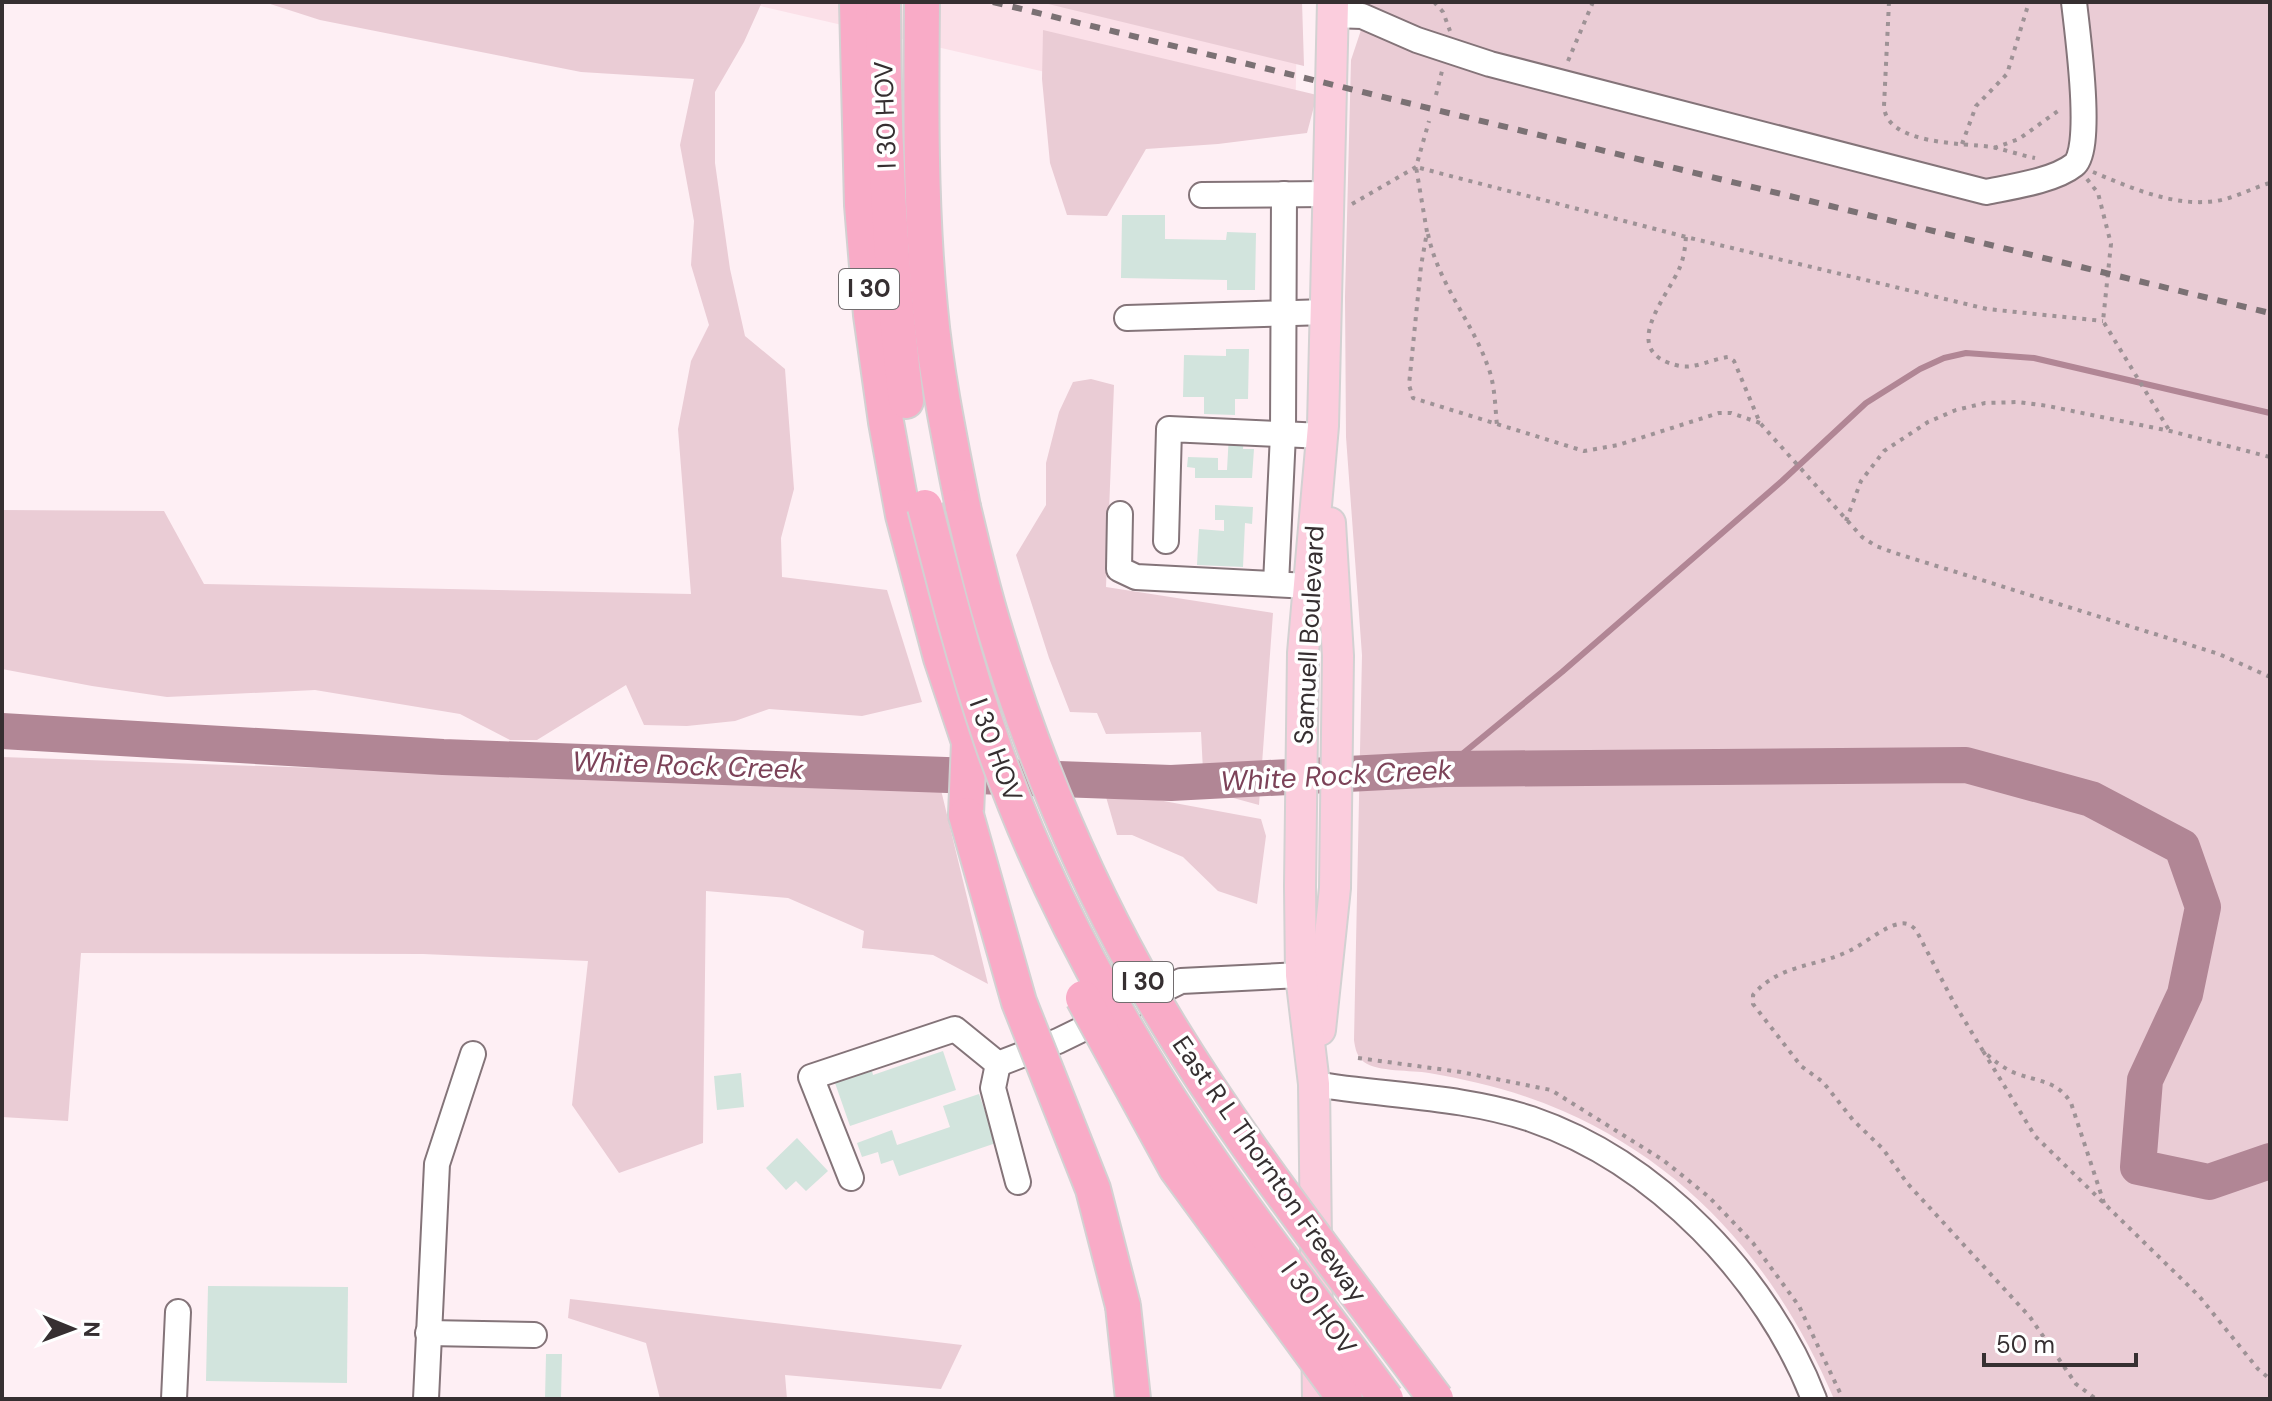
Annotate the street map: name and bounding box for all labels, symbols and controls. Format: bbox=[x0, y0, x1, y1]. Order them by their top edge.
street label: I 30 HOV bbox=[866, 61, 904, 169]
road number: I 30 bbox=[839, 269, 899, 309]
street label: Samuell Boulevard bbox=[1286, 525, 1332, 745]
street label: I 30 HOV bbox=[962, 694, 1030, 806]
water label: White Rock Creek bbox=[571, 743, 805, 788]
water label: White Rock Creek bbox=[1219, 751, 1453, 800]
road number: I 30 bbox=[1113, 962, 1173, 1002]
street label: East R L Thornton Freeway bbox=[1165, 1029, 1375, 1309]
street label: I 30 HOV bbox=[1274, 1254, 1364, 1362]
north arrow bbox=[32, 1289, 112, 1369]
scale bar bbox=[1984, 1317, 2136, 1367]
text: N bbox=[77, 1321, 106, 1338]
text: 50 m bbox=[1996, 1329, 2055, 1360]

